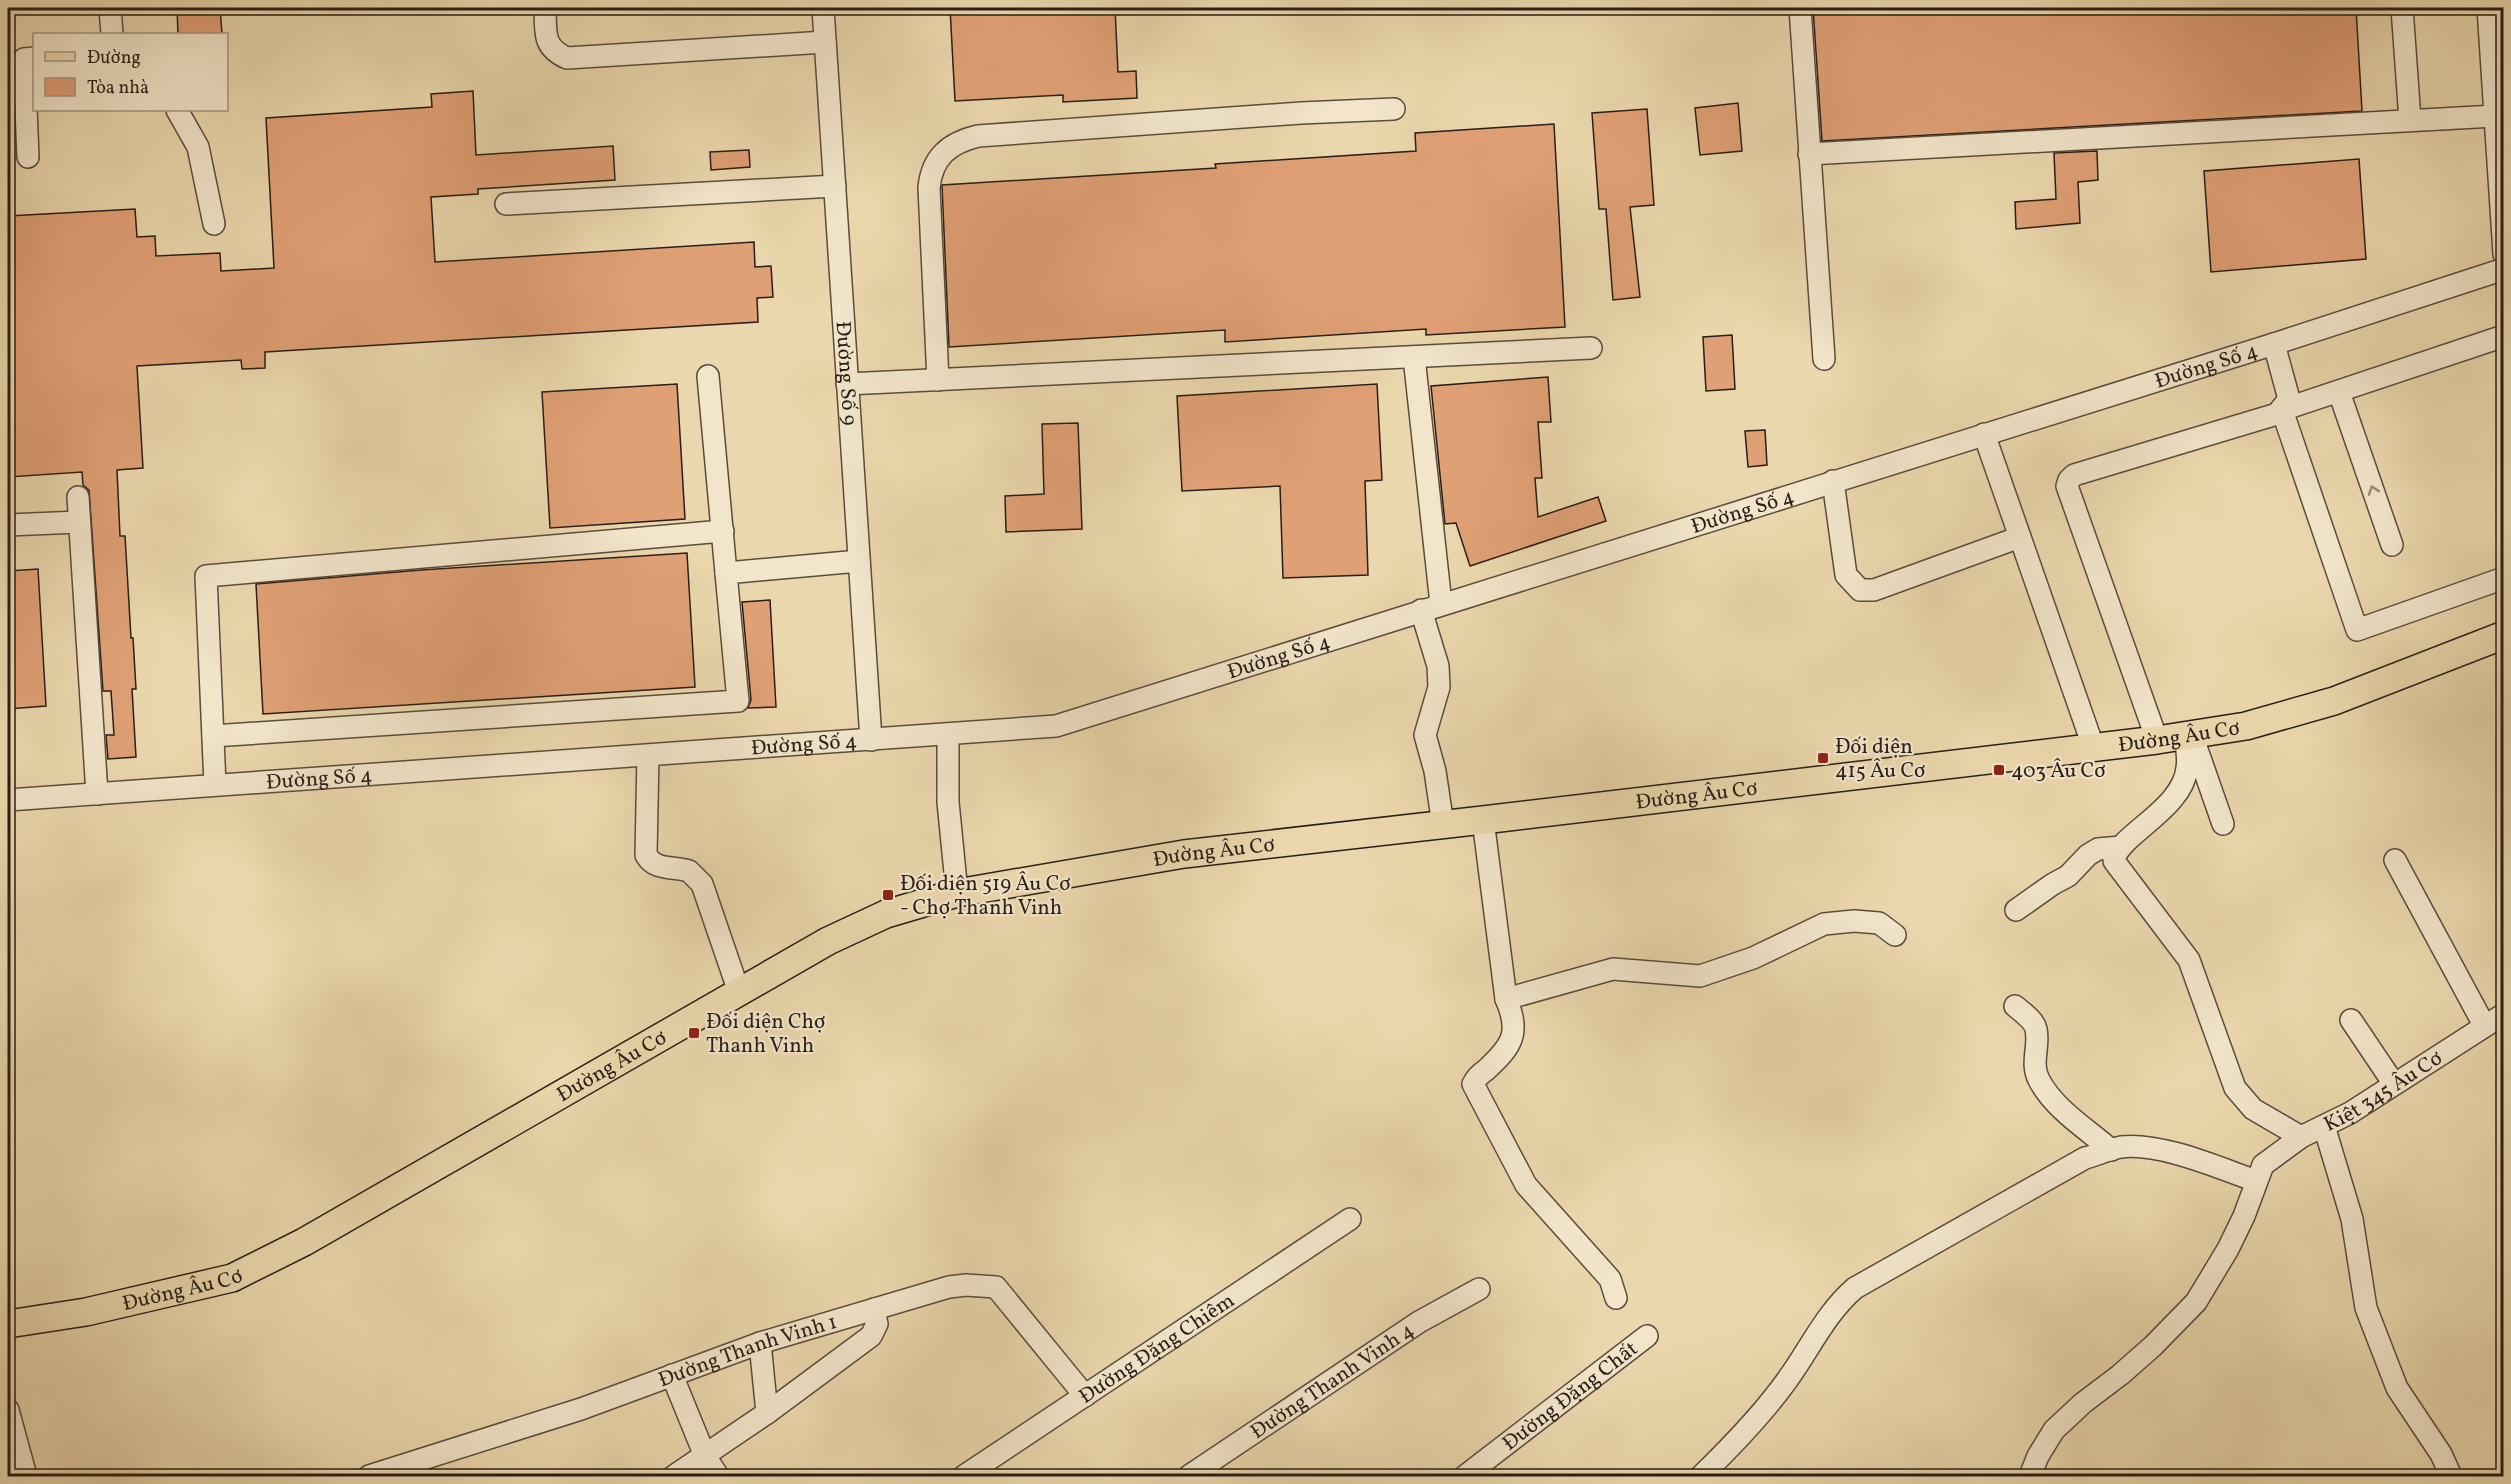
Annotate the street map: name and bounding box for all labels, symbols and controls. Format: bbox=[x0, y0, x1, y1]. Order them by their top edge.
legend bbox=[33, 33, 228, 111]
text: Đường bbox=[87, 46, 141, 71]
text: Tòa nhà bbox=[87, 76, 149, 101]
street label: Đường Số 9 bbox=[828, 320, 863, 427]
street label: Đường Số 4 bbox=[2151, 337, 2262, 396]
street label: Đường Số 4 bbox=[1688, 482, 1798, 542]
one-way arrow bbox=[2367, 485, 2380, 495]
street label: Đường Số 4 bbox=[1224, 628, 1334, 687]
street label: Đường Âu Cơ bbox=[2117, 714, 2242, 760]
street label: Đường Số 4 bbox=[750, 727, 858, 764]
place label: Đối diện 415 Âu Cơ bbox=[1835, 733, 1926, 786]
marker: Đối diện 415 Âu Cơ bbox=[1816, 751, 1830, 765]
place label: 403 Âu Cơ bbox=[2011, 757, 2106, 786]
street label: Đường Số 4 bbox=[265, 761, 373, 798]
marker: 403 Âu Cơ bbox=[1992, 763, 2006, 777]
street label: Đường Âu Cơ bbox=[1634, 774, 1760, 818]
street label: Đường Âu Cơ bbox=[1151, 831, 1277, 875]
place label: Đối diện 519 Âu Cơ - Chợ Thanh Vinh bbox=[900, 870, 1071, 923]
marker: Đối diện 519 Âu Cơ - Chợ Thanh Vinh bbox=[881, 888, 895, 902]
place label: Đối diện Chợ Thanh Vinh bbox=[706, 1008, 826, 1061]
street label: Đường Âu Cơ bbox=[552, 1023, 673, 1110]
marker: Đối diện Chợ Thanh Vinh bbox=[687, 1026, 701, 1040]
street label: Kiệt 345 Âu Cơ bbox=[2319, 1044, 2449, 1140]
street label: Đường Âu Cơ bbox=[120, 1262, 249, 1319]
street label: Đường Đặng Chiêm bbox=[1074, 1287, 1241, 1412]
street label: Đường Thanh Vinh 1 bbox=[655, 1308, 841, 1395]
street label: Đường Thanh Vinh 4 bbox=[1245, 1316, 1420, 1447]
street label: Đường Đặng Chất bbox=[1497, 1335, 1644, 1458]

